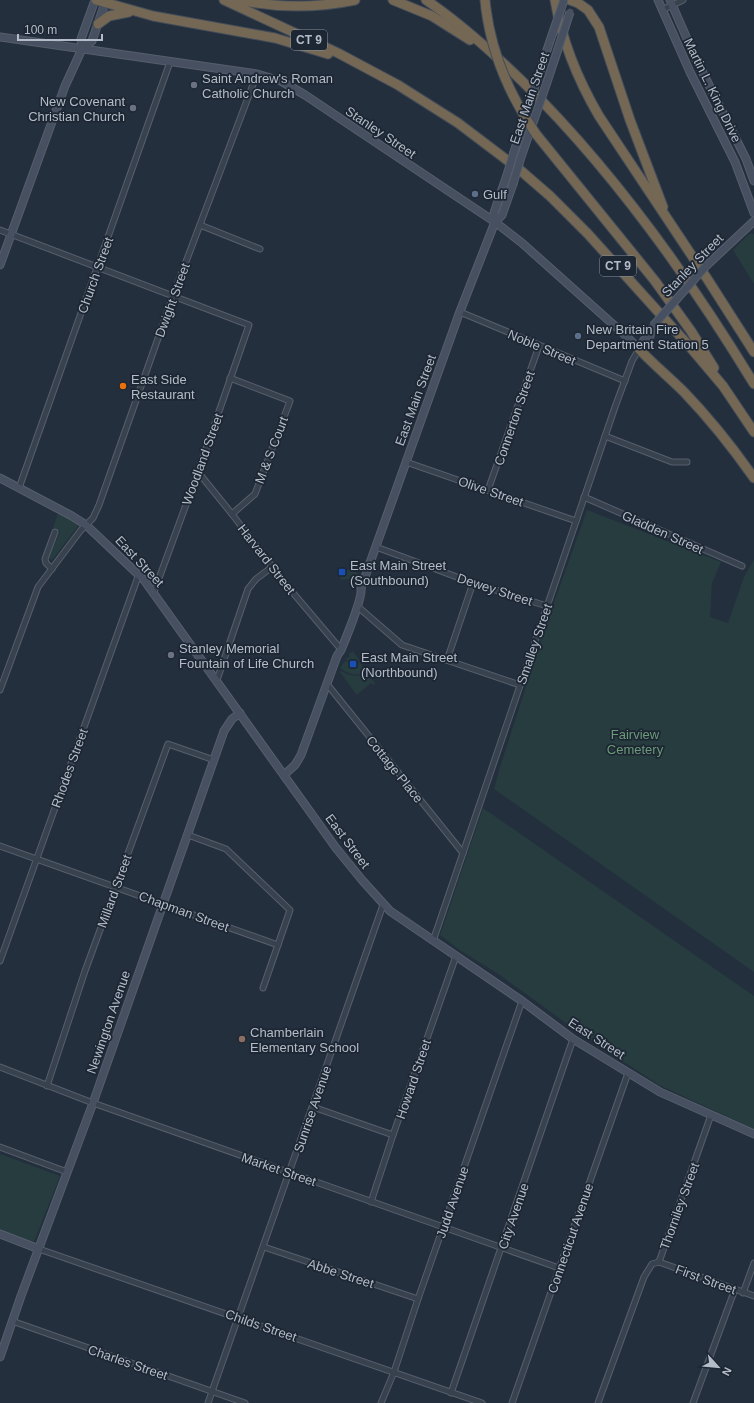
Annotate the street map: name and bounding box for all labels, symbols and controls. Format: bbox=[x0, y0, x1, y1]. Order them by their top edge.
scale bar bbox=[18, 16, 102, 42]
text: 100 m bbox=[24, 23, 57, 37]
road number: CT 9 bbox=[291, 30, 327, 50]
street label: Martin L. King Drive bbox=[681, 36, 744, 145]
street label: East Main Street bbox=[507, 50, 552, 146]
place label: Saint Andrew's Roman Catholic Church bbox=[202, 71, 333, 101]
marker: Saint Andrew's Roman Catholic Church bbox=[189, 80, 199, 90]
place label: New Covenant Christian Church bbox=[28, 94, 125, 124]
marker: New Covenant Christian Church bbox=[128, 103, 138, 113]
street label: Stanley Street bbox=[343, 103, 419, 162]
place label: Gulf bbox=[483, 187, 507, 202]
marker: Gulf bbox=[470, 189, 480, 199]
street label: Stanley Street bbox=[659, 230, 726, 300]
street label: Church Street bbox=[75, 235, 116, 315]
road number: CT 9 bbox=[600, 256, 636, 276]
street label: Dwight Street bbox=[152, 261, 193, 339]
place label: New Britain Fire Department Station 5 bbox=[586, 322, 709, 352]
street label: Noble Street bbox=[506, 326, 578, 369]
marker: New Britain Fire Department Station 5 bbox=[573, 331, 583, 341]
street label: East Main Street bbox=[392, 352, 439, 448]
street label: Connerton Street bbox=[491, 369, 538, 467]
place label: East Side Restaurant bbox=[131, 372, 195, 402]
marker: East Side Restaurant bbox=[118, 381, 128, 391]
street label: Woodland Street bbox=[179, 411, 226, 507]
street label: M & S Court bbox=[252, 414, 291, 486]
street label: Olive Street bbox=[456, 473, 526, 510]
street label: Gladden Street bbox=[620, 508, 706, 557]
street label: Harvard Street bbox=[235, 521, 299, 598]
street label: East Street bbox=[112, 533, 167, 590]
place label: East Main Street (Southbound) bbox=[350, 558, 446, 588]
marker: East Main Street (Southbound) bbox=[337, 567, 347, 577]
street label: Dewey Street bbox=[455, 570, 535, 609]
street label: Smalley Street bbox=[514, 601, 555, 687]
place label: Stanley Memorial Fountain of Life Church bbox=[179, 641, 314, 671]
marker: Stanley Memorial Fountain of Life Church bbox=[166, 650, 176, 660]
place label: East Main Street (Northbound) bbox=[361, 650, 457, 680]
marker: East Main Street (Northbound) bbox=[348, 659, 358, 669]
street label: Rhodes Street bbox=[48, 726, 91, 810]
park label: Fairview Cemetery bbox=[607, 727, 664, 757]
street label: Cottage Place bbox=[363, 733, 426, 806]
street label: East Street bbox=[322, 811, 373, 872]
street label: Millard Street bbox=[94, 852, 135, 930]
street label: Chapman Street bbox=[137, 888, 231, 935]
street label: Newington Avenue bbox=[84, 969, 133, 1076]
street label: East Street bbox=[566, 1015, 628, 1062]
place label: Chamberlain Elementary School bbox=[250, 1025, 359, 1055]
marker: Chamberlain Elementary School bbox=[237, 1034, 247, 1044]
street label: Howard Street bbox=[393, 1037, 434, 1121]
street label: Sunrise Avenue bbox=[291, 1064, 334, 1155]
street label: Market Street bbox=[240, 1150, 319, 1189]
street label: Thorniley Street bbox=[657, 1160, 702, 1252]
street label: Judd Avenue bbox=[433, 1164, 472, 1240]
street label: City Avenue bbox=[495, 1181, 532, 1251]
street label: Connecticut Avenue bbox=[545, 1181, 596, 1295]
street label: Abbe Street bbox=[306, 1256, 376, 1291]
street label: First Street bbox=[673, 1262, 739, 1298]
street label: Childs Street bbox=[223, 1306, 299, 1345]
street label: Charles Street bbox=[86, 1342, 170, 1383]
north arrow bbox=[698, 1347, 738, 1387]
text: N bbox=[720, 1365, 734, 1378]

